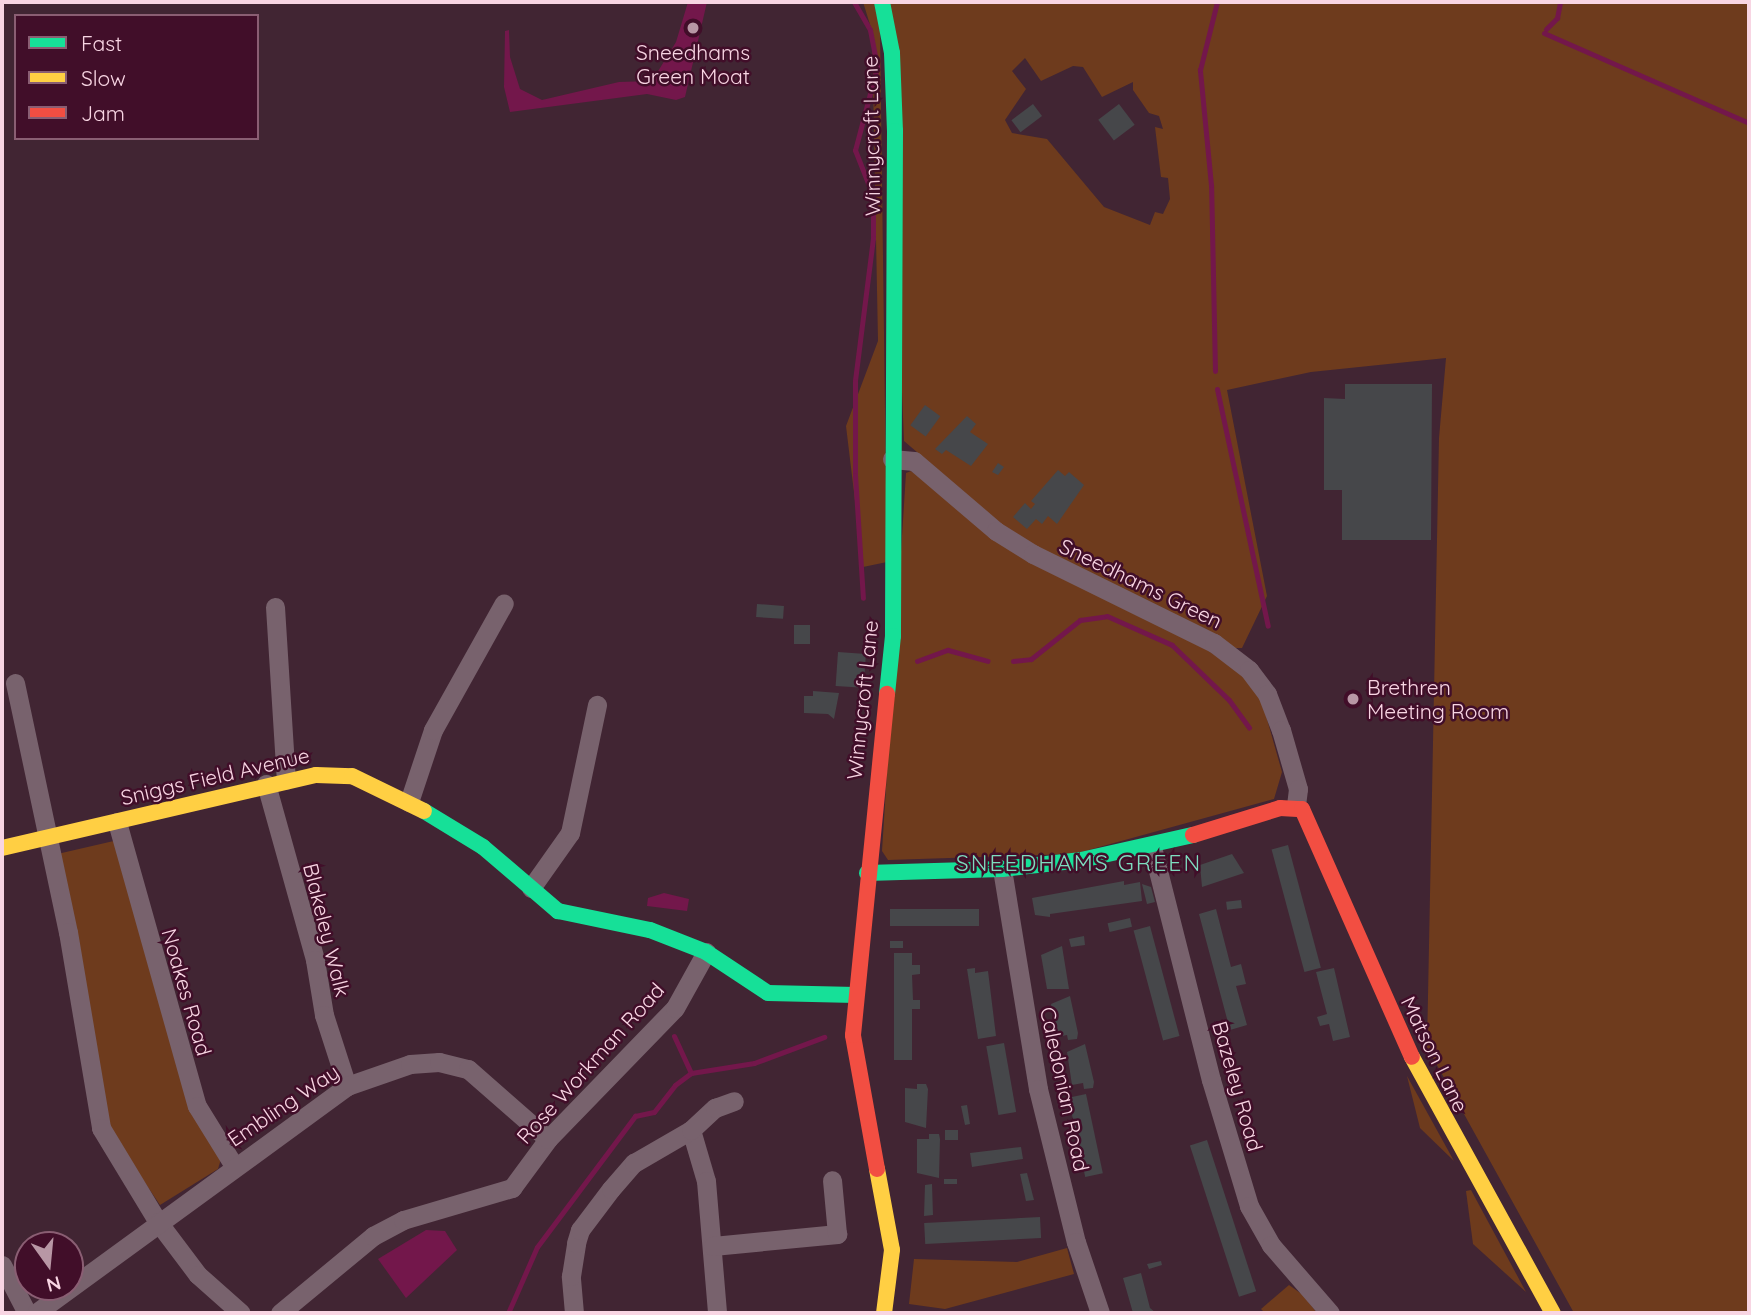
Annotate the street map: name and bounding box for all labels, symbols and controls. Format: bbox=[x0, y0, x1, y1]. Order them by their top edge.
legend bbox=[14, 14, 259, 140]
marker: Sneedhams Green Moat bbox=[685, 20, 701, 36]
text: Fast bbox=[81, 30, 122, 56]
place label: Sneedhams Green Moat bbox=[636, 39, 750, 89]
street label: Winnycroft Lane bbox=[857, 56, 885, 216]
text: Slow bbox=[81, 65, 126, 91]
text: Jam bbox=[81, 100, 125, 126]
street label: Sneedhams Green bbox=[1056, 533, 1226, 633]
street label: Winnycroft Lane bbox=[841, 619, 883, 781]
place label: Brethren Meeting Room bbox=[1367, 674, 1509, 724]
marker: Brethren Meeting Room bbox=[1345, 691, 1361, 707]
street label: Sniggs Field Avenue bbox=[118, 742, 312, 810]
district label: SNEEDHAMS GREEN bbox=[958, 849, 1200, 877]
street label: Blakeley Walk bbox=[298, 861, 356, 999]
street label: Noakes Road bbox=[157, 926, 217, 1058]
street label: Rose Workman Road bbox=[511, 977, 669, 1149]
street label: Matson Lane bbox=[1396, 992, 1474, 1116]
street label: Caledonian Road bbox=[1035, 1004, 1095, 1174]
street label: Bazeley Road bbox=[1207, 1018, 1269, 1154]
street label: Embling Way bbox=[223, 1059, 343, 1151]
north arrow bbox=[14, 1231, 84, 1301]
text: N bbox=[44, 1271, 64, 1298]

